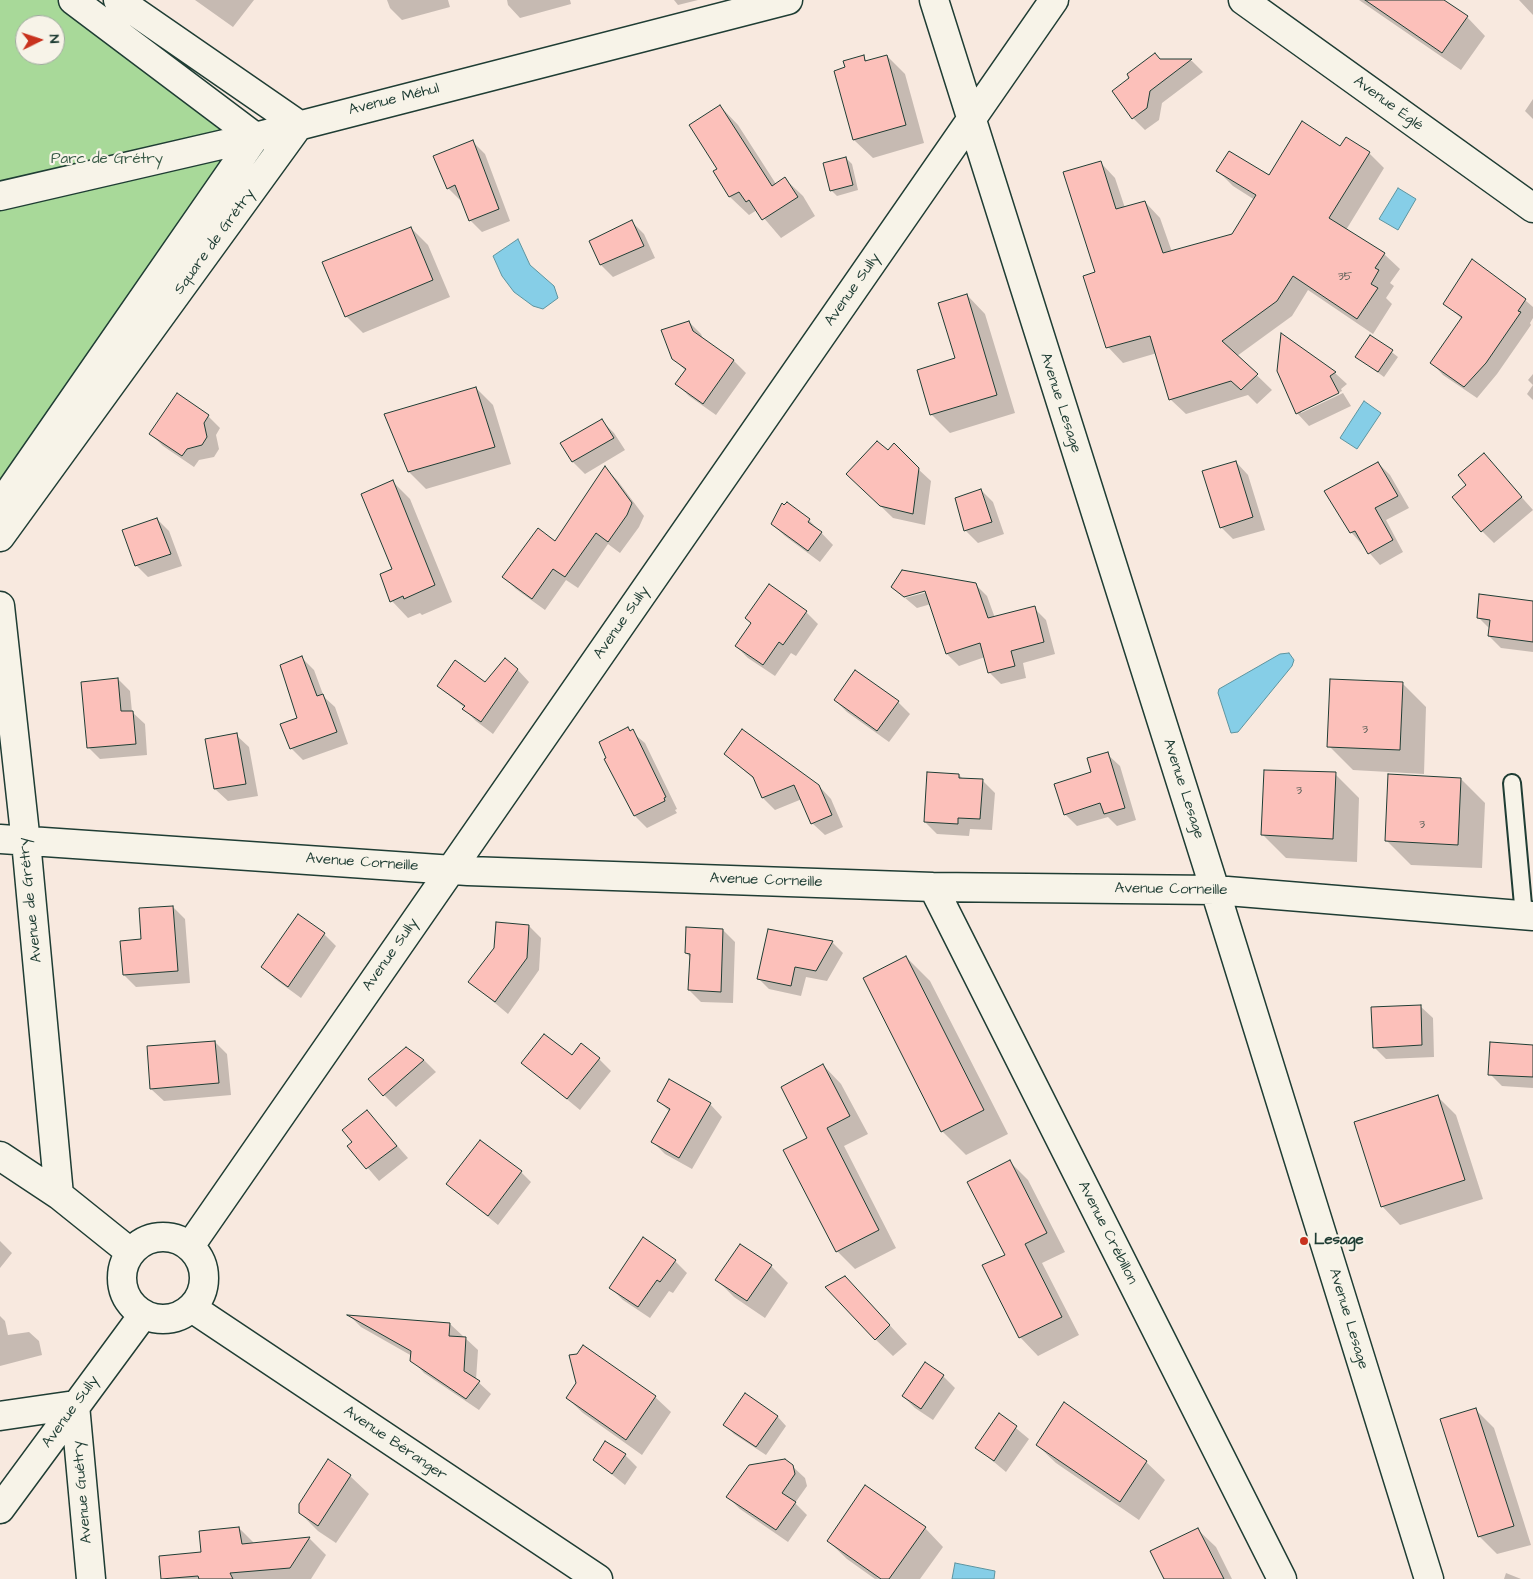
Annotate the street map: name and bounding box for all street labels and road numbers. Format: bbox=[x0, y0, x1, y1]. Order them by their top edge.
street label: Avenue Églé bbox=[1350, 73, 1426, 135]
street label: Avenue Méhul bbox=[347, 80, 441, 120]
street label: Square de Grétry bbox=[171, 186, 259, 298]
street label: Avenue Sully bbox=[821, 250, 885, 330]
street label: Avenue Lesage bbox=[1035, 351, 1085, 455]
street label: Avenue Sully bbox=[590, 583, 654, 663]
street label: Avenue Lesage bbox=[1158, 737, 1208, 841]
street label: Avenue de Grétry bbox=[15, 836, 47, 964]
street label: Avenue Corneille bbox=[305, 850, 419, 876]
street label: Avenue Corneille bbox=[709, 870, 823, 892]
street label: Avenue Corneille bbox=[1114, 880, 1228, 900]
street label: Avenue Sully bbox=[359, 915, 423, 995]
street label: Avenue Crébillon bbox=[1073, 1179, 1141, 1287]
street label: Avenue Lesage bbox=[1324, 1267, 1372, 1371]
street label: Avenue Sully bbox=[39, 1372, 103, 1452]
street label: Avenue Béranger bbox=[340, 1403, 450, 1485]
street label: Avenue Guétry bbox=[70, 1440, 96, 1544]

